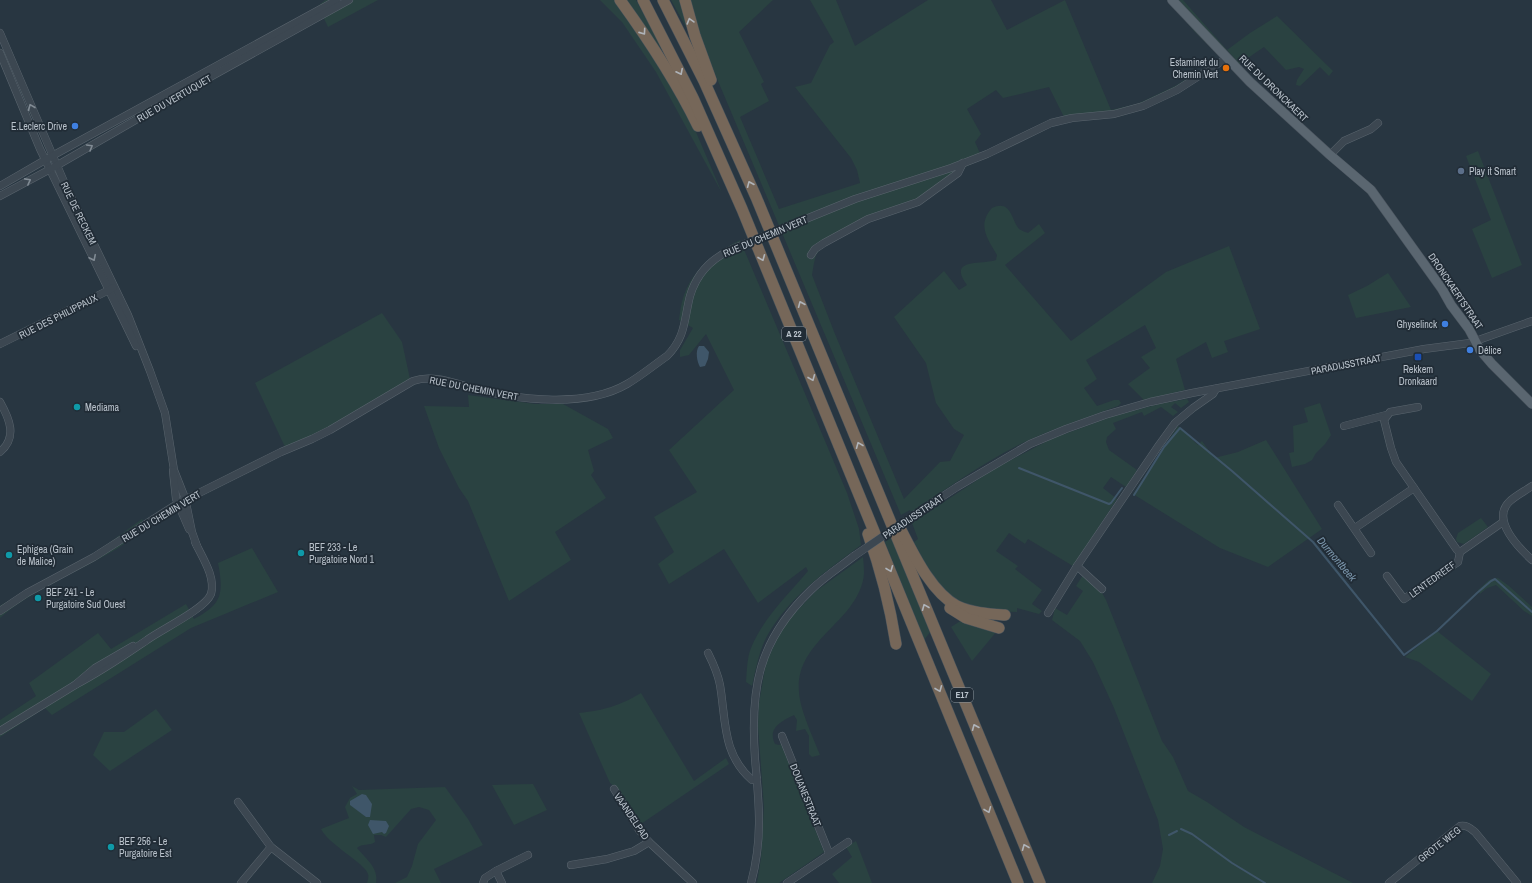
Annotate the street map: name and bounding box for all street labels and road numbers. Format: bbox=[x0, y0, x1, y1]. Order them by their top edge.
street label: RUE DU DRONCKAERT bbox=[1236, 52, 1311, 125]
street label: RUE DU VERTUQUET bbox=[135, 72, 214, 125]
street label: RUE DE RECKEM bbox=[58, 180, 99, 247]
street label: RUE DU CHEMIN VERT bbox=[721, 213, 809, 260]
street label: DRONCKAERTSTRAAT bbox=[1425, 251, 1486, 332]
street label: RUE DES PHILIPPAUX bbox=[17, 291, 100, 342]
road number: A 22 bbox=[782, 327, 806, 341]
street label: PARADIJSSTRAAT bbox=[1310, 351, 1382, 378]
street label: RUE DU CHEMIN VERT bbox=[428, 374, 519, 403]
street label: RUE DU CHEMIN VERT bbox=[119, 488, 203, 545]
street label: PARADIJSSTRAAT bbox=[880, 491, 946, 542]
street label: LENTEDREEF bbox=[1407, 558, 1458, 601]
road number: E17 bbox=[951, 688, 973, 702]
street label: DOUANESTRAAT bbox=[787, 762, 824, 829]
street label: VAANDELPAD bbox=[611, 790, 652, 842]
street label: GROTE WEG bbox=[1415, 824, 1463, 865]

